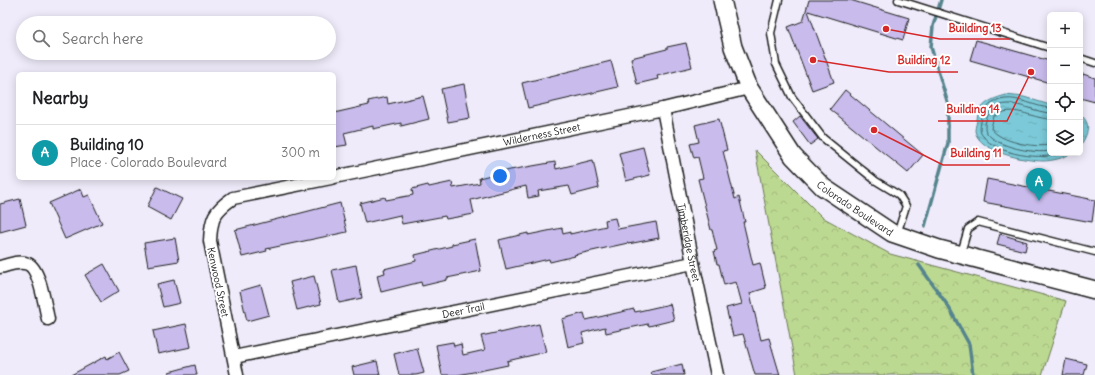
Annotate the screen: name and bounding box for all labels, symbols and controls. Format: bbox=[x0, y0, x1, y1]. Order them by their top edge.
map controls bbox=[1047, 12, 1083, 156]
button: + bbox=[1047, 12, 1083, 48]
search box bbox=[16, 16, 336, 60]
callout: Building 13 bbox=[940, 16, 1010, 39]
text: Building 13 bbox=[948, 21, 1002, 36]
icon: search bbox=[30, 27, 52, 49]
text: Search here bbox=[62, 29, 143, 48]
button: − bbox=[1047, 48, 1083, 84]
callout: Building 12 bbox=[889, 49, 958, 72]
text: Building 12 bbox=[897, 53, 951, 68]
button: locate bbox=[1047, 84, 1083, 120]
text: Nearby bbox=[32, 87, 88, 109]
callout: Building 14 bbox=[938, 98, 1007, 121]
text: Building 14 bbox=[946, 102, 1000, 117]
street label: Wilderness Street bbox=[502, 120, 582, 148]
button: layers bbox=[1047, 120, 1083, 156]
text: Building 10 bbox=[70, 135, 144, 154]
callout: Building 11 bbox=[943, 142, 1010, 165]
text: A bbox=[41, 144, 49, 161]
text: 300 m bbox=[281, 144, 320, 161]
text: Building 11 bbox=[950, 146, 1002, 161]
text: Place · Colorado Boulevard bbox=[70, 154, 227, 171]
your location bbox=[490, 166, 510, 186]
pin: A bbox=[1026, 168, 1052, 201]
street label: Colorado Boulevard bbox=[814, 178, 896, 239]
street label: Timberidge Street bbox=[675, 202, 703, 283]
street label: Kenwood Street bbox=[204, 246, 232, 319]
street label: Deer Trail bbox=[441, 299, 486, 321]

